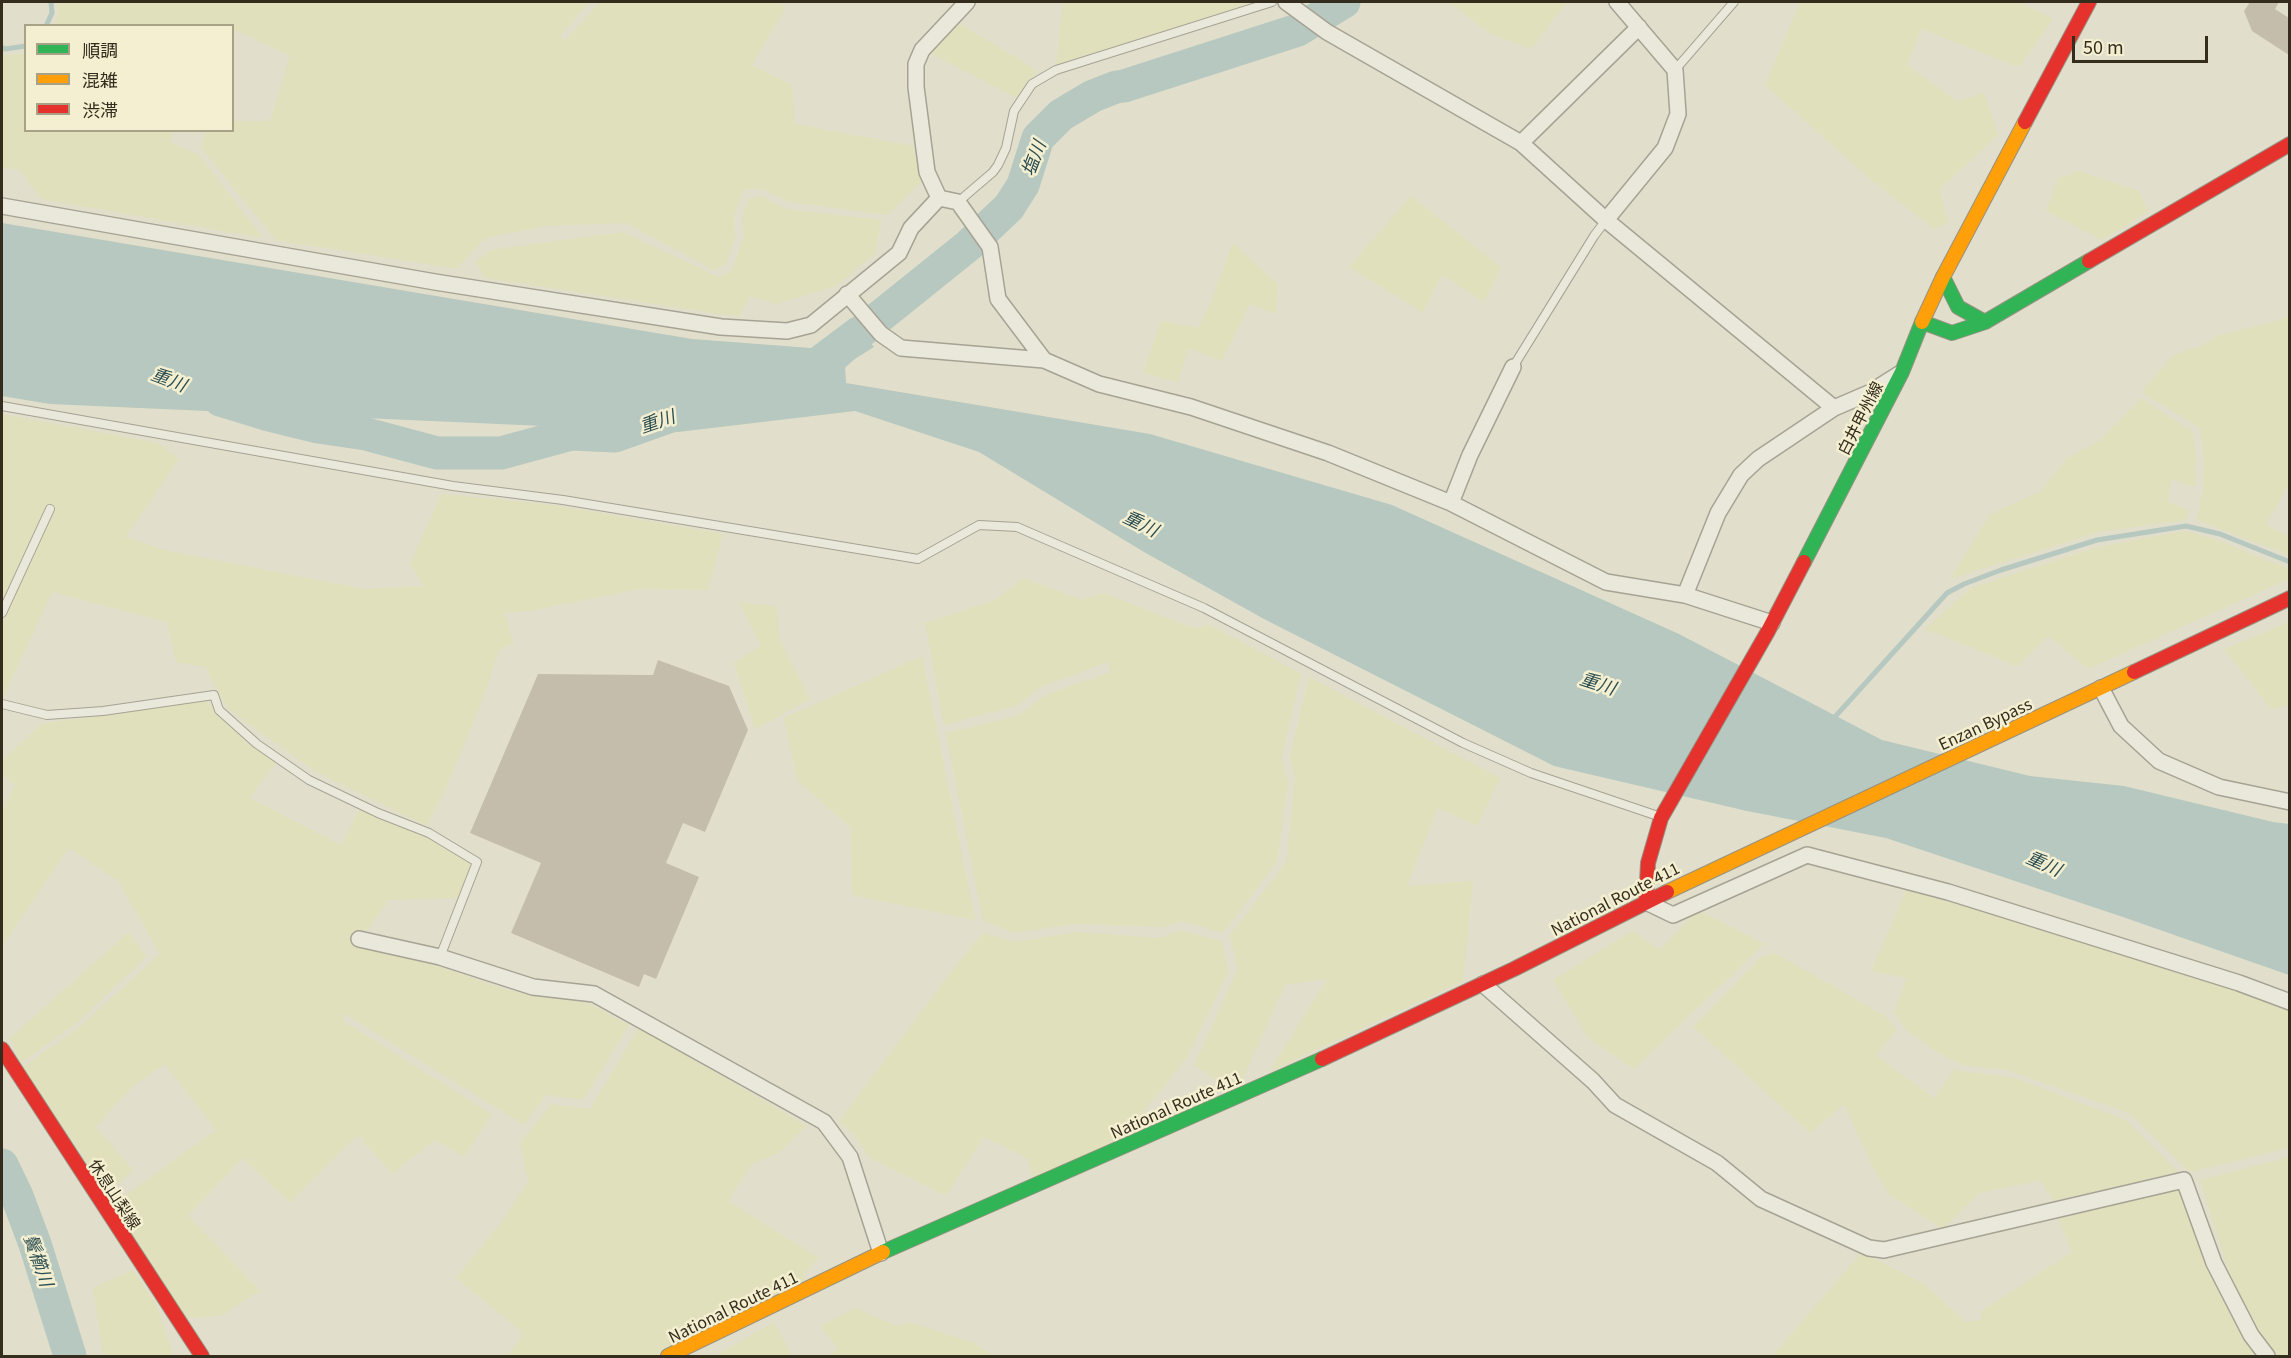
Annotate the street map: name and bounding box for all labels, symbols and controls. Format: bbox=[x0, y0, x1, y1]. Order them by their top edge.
legend bbox=[24, 24, 234, 132]
scale bar bbox=[2075, 24, 2212, 62]
text: 50 m bbox=[2083, 33, 2124, 59]
text: 順調 bbox=[82, 36, 118, 62]
text: 混雑 bbox=[82, 66, 118, 92]
text: 渋滞 bbox=[82, 96, 118, 122]
water label: 塩川 bbox=[1016, 137, 1050, 179]
water label: 重川 bbox=[148, 362, 190, 396]
street label: 白井甲州線 bbox=[1833, 378, 1887, 458]
water label: 重川 bbox=[636, 405, 678, 437]
water label: 重川 bbox=[1120, 505, 1162, 541]
water label: 重川 bbox=[1578, 667, 1618, 699]
street label: Enzan Bypass bbox=[1935, 694, 2035, 754]
water label: 重川 bbox=[2023, 846, 2065, 880]
street label: National Route 411 bbox=[1548, 858, 1682, 940]
street label: National Route 411 bbox=[1107, 1067, 1245, 1143]
street label: 休息山梨線 bbox=[85, 1155, 145, 1233]
water label: 鬢櫛川 bbox=[20, 1231, 58, 1289]
street label: National Route 411 bbox=[665, 1267, 801, 1347]

